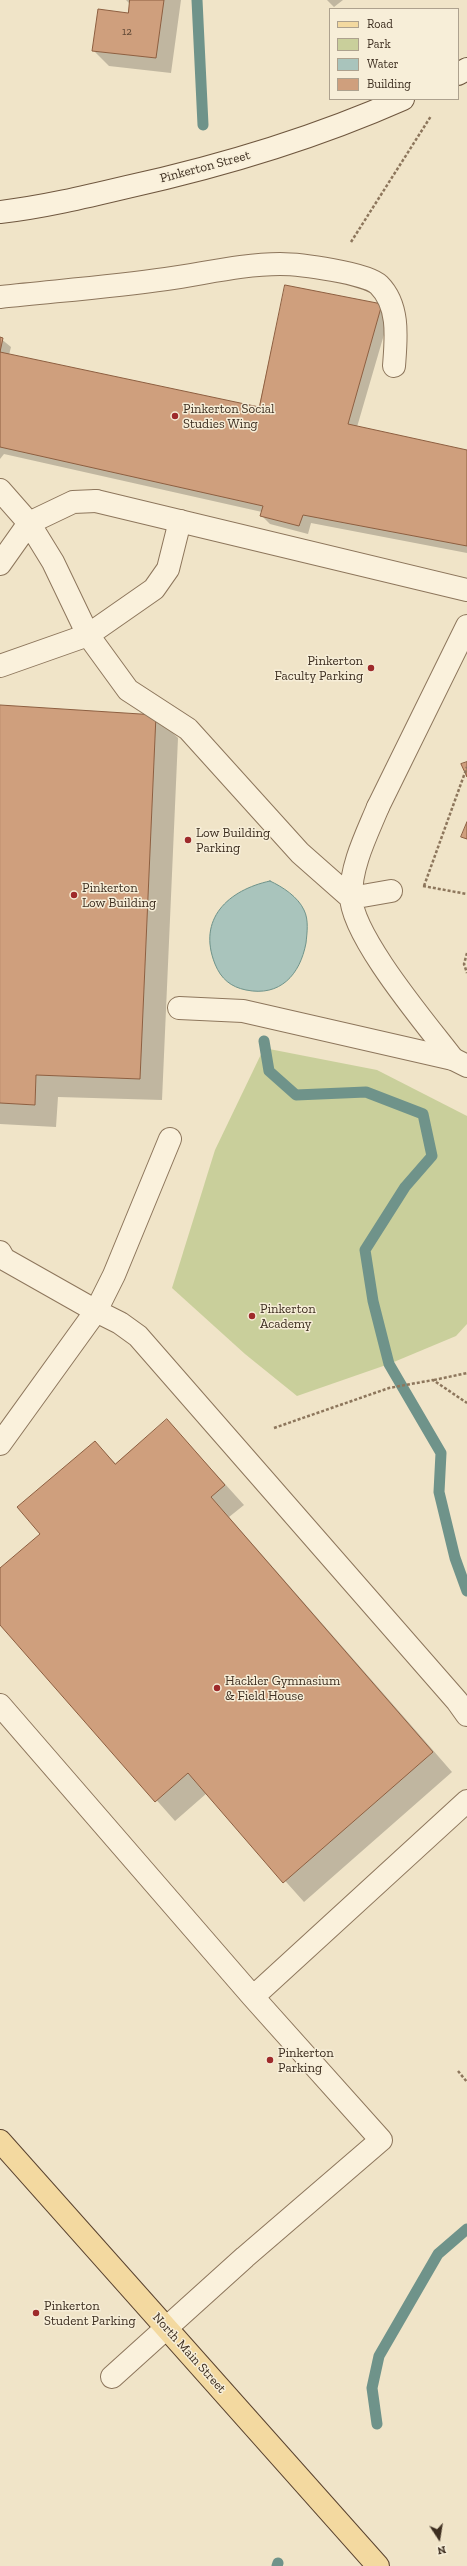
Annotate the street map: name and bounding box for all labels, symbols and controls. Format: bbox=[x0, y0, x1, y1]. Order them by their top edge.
legend bbox=[329, 8, 459, 100]
text: Road bbox=[367, 17, 393, 31]
house number: 12 bbox=[122, 25, 132, 39]
text: Park bbox=[367, 37, 391, 51]
text: Water bbox=[367, 57, 399, 71]
text: Building bbox=[367, 77, 411, 91]
street label: Pinkerton Street bbox=[158, 147, 252, 187]
place label: Pinkerton Social Studies Wing bbox=[183, 401, 275, 432]
marker: Pinkerton Social Studies Wing bbox=[170, 411, 180, 421]
place label: Pinkerton Faculty Parking bbox=[274, 653, 363, 684]
marker: Pinkerton Faculty Parking bbox=[366, 663, 376, 673]
place label: Low Building Parking bbox=[196, 825, 270, 856]
marker: Low Building Parking bbox=[183, 835, 193, 845]
place label: Pinkerton Low Building bbox=[82, 880, 156, 911]
marker: Pinkerton Low Building bbox=[69, 890, 79, 900]
place label: Pinkerton Academy bbox=[260, 1301, 316, 1332]
marker: Pinkerton Academy bbox=[247, 1311, 257, 1321]
place label: Hackler Gymnasium & Field House bbox=[225, 1673, 340, 1704]
marker: Hackler Gymnasium & Field House bbox=[212, 1683, 222, 1693]
place label: Pinkerton Parking bbox=[278, 2045, 334, 2076]
marker: Pinkerton Parking bbox=[265, 2055, 275, 2065]
place label: Pinkerton Student Parking bbox=[44, 2298, 136, 2329]
marker: Pinkerton Student Parking bbox=[31, 2308, 41, 2318]
street label: North Main Street bbox=[149, 2310, 229, 2396]
north arrow bbox=[419, 2518, 459, 2558]
text: N bbox=[436, 2543, 447, 2557]

